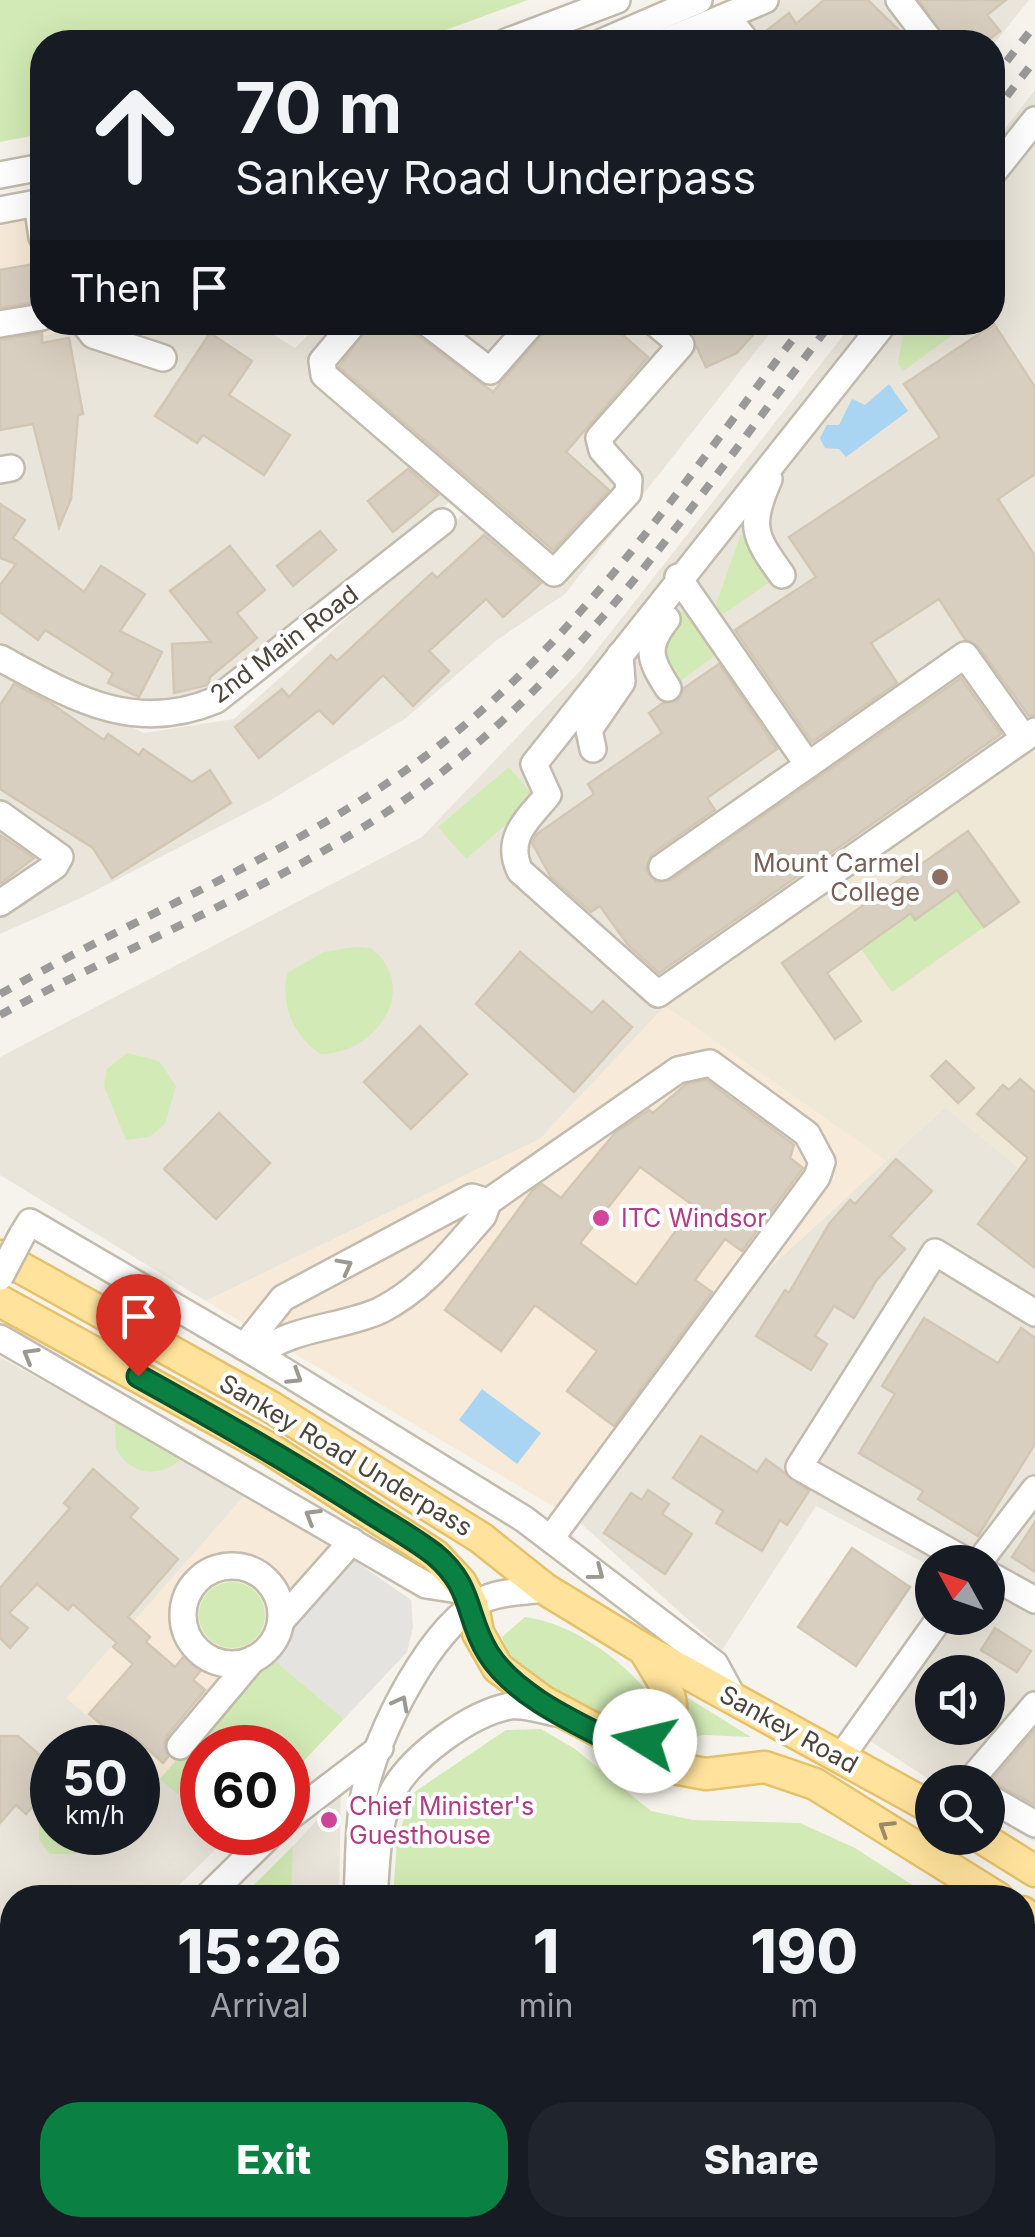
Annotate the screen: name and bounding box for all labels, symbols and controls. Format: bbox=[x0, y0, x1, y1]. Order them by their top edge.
text: 70 m bbox=[235, 65, 402, 150]
icon: ahead bbox=[70, 70, 200, 200]
text: Sankey Road Underpass bbox=[235, 150, 756, 205]
icon: arrive bbox=[182, 260, 237, 315]
text: Then bbox=[70, 265, 162, 311]
street label: 2nd Main Road bbox=[204, 579, 364, 709]
place label: Mount Carmel College bbox=[753, 848, 920, 907]
marker: Mount Carmel College bbox=[929, 866, 951, 888]
place label: ITC Windsor bbox=[621, 1203, 767, 1233]
marker: ITC Windsor bbox=[590, 1207, 612, 1229]
one-way arrow bbox=[334, 1259, 352, 1278]
pin bbox=[96, 1274, 181, 1377]
icon: arrive bbox=[111, 1289, 166, 1344]
one-way arrow bbox=[23, 1348, 41, 1367]
one-way arrow bbox=[284, 1365, 302, 1384]
street label: Sankey Road Underpass bbox=[214, 1368, 478, 1542]
one-way arrow bbox=[305, 1510, 323, 1529]
north arrow bbox=[915, 1545, 1005, 1635]
map controls bbox=[915, 1545, 1005, 1855]
one-way arrow bbox=[586, 1562, 604, 1579]
button: sound bbox=[915, 1655, 1005, 1745]
street label: Sankey Road bbox=[715, 1679, 863, 1779]
position arrow bbox=[593, 1689, 697, 1793]
one-way arrow bbox=[389, 1695, 408, 1713]
speed limit sign: 60 bbox=[180, 1725, 310, 1855]
text: 50 bbox=[62, 1748, 128, 1808]
button: search bbox=[915, 1765, 1005, 1855]
place label: Chief Minister's Guesthouse bbox=[349, 1791, 534, 1850]
text: km/h bbox=[65, 1800, 125, 1830]
marker: Chief Minister's Guesthouse bbox=[318, 1809, 340, 1831]
one-way arrow bbox=[879, 1821, 897, 1840]
text: 15:26 bbox=[177, 1915, 342, 1987]
text: 1 bbox=[533, 1915, 559, 1987]
text: 190 bbox=[750, 1915, 858, 1987]
text: Arrival bbox=[210, 1986, 309, 2025]
text: min bbox=[519, 1986, 573, 2025]
text: m bbox=[790, 1986, 818, 2025]
button: Exit bbox=[40, 2102, 508, 2217]
button: Share bbox=[528, 2102, 995, 2217]

